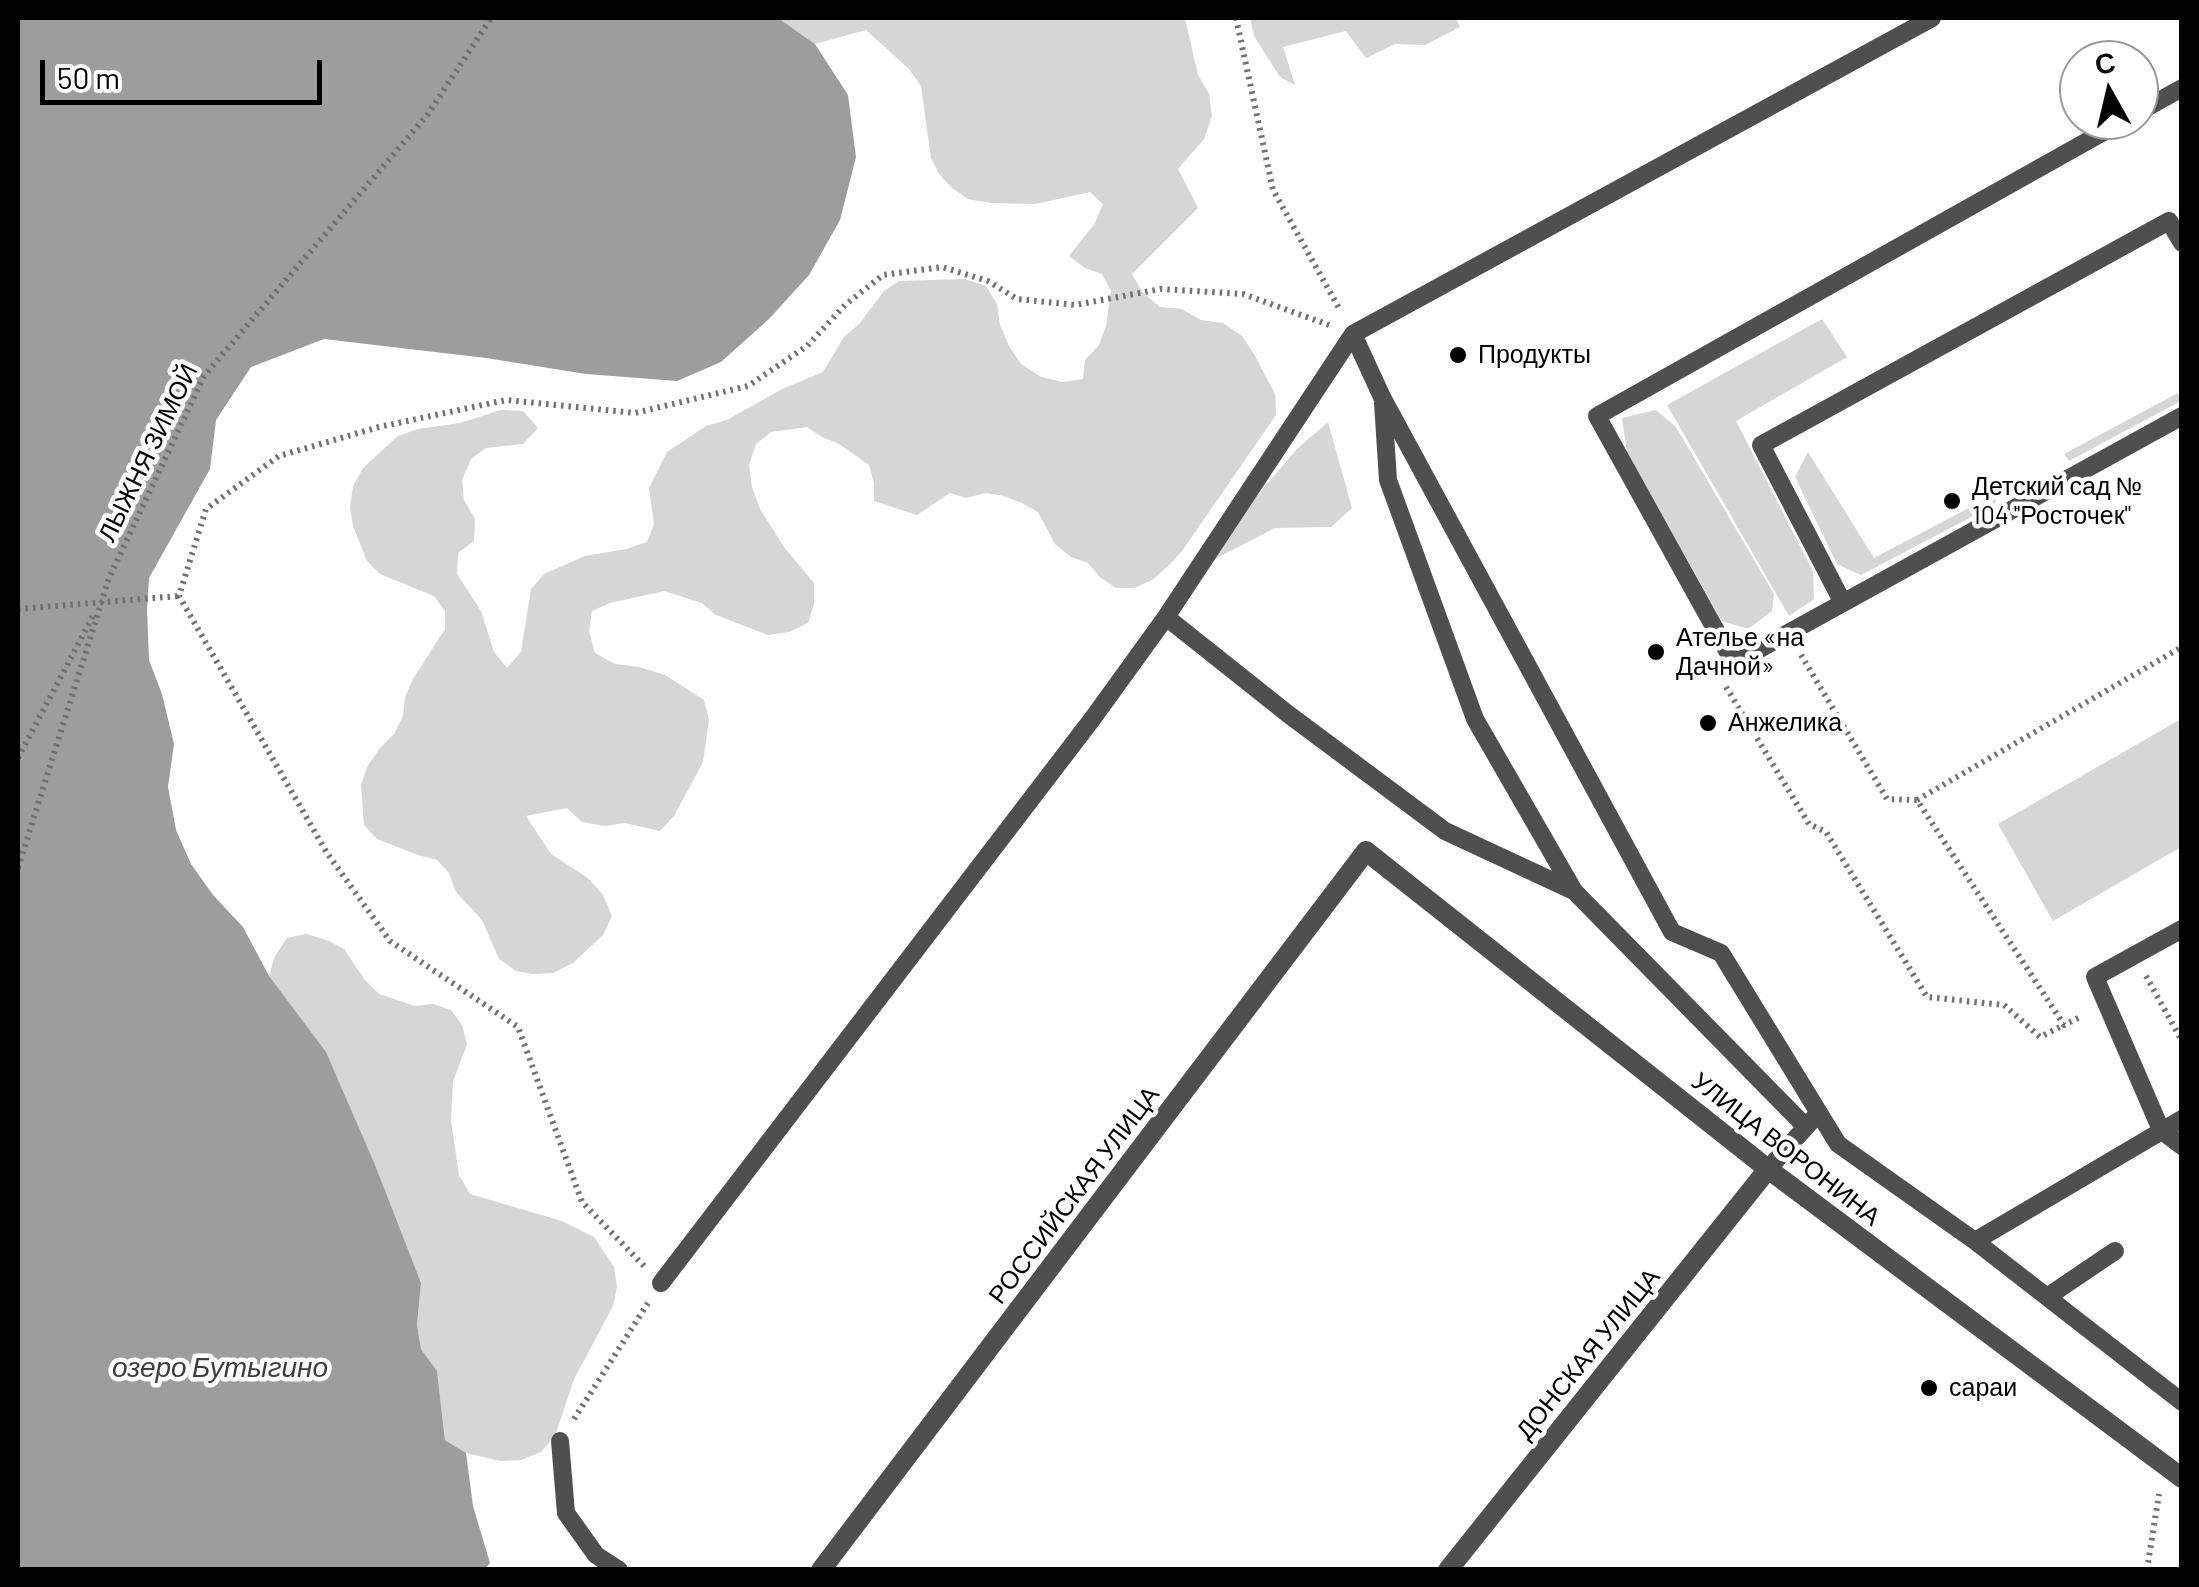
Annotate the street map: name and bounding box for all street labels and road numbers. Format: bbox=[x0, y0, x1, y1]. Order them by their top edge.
street label: ЛЫЖНЯ ЗИМОЙ bbox=[92, 359, 204, 547]
street label: УЛИЦА ВОРОНИНА bbox=[1686, 1066, 1886, 1232]
street label: РОССИЙСКАЯ УЛИЦА bbox=[982, 1080, 1166, 1310]
street label: ДОНСКАЯ УЛИЦА bbox=[1510, 1262, 1666, 1446]

